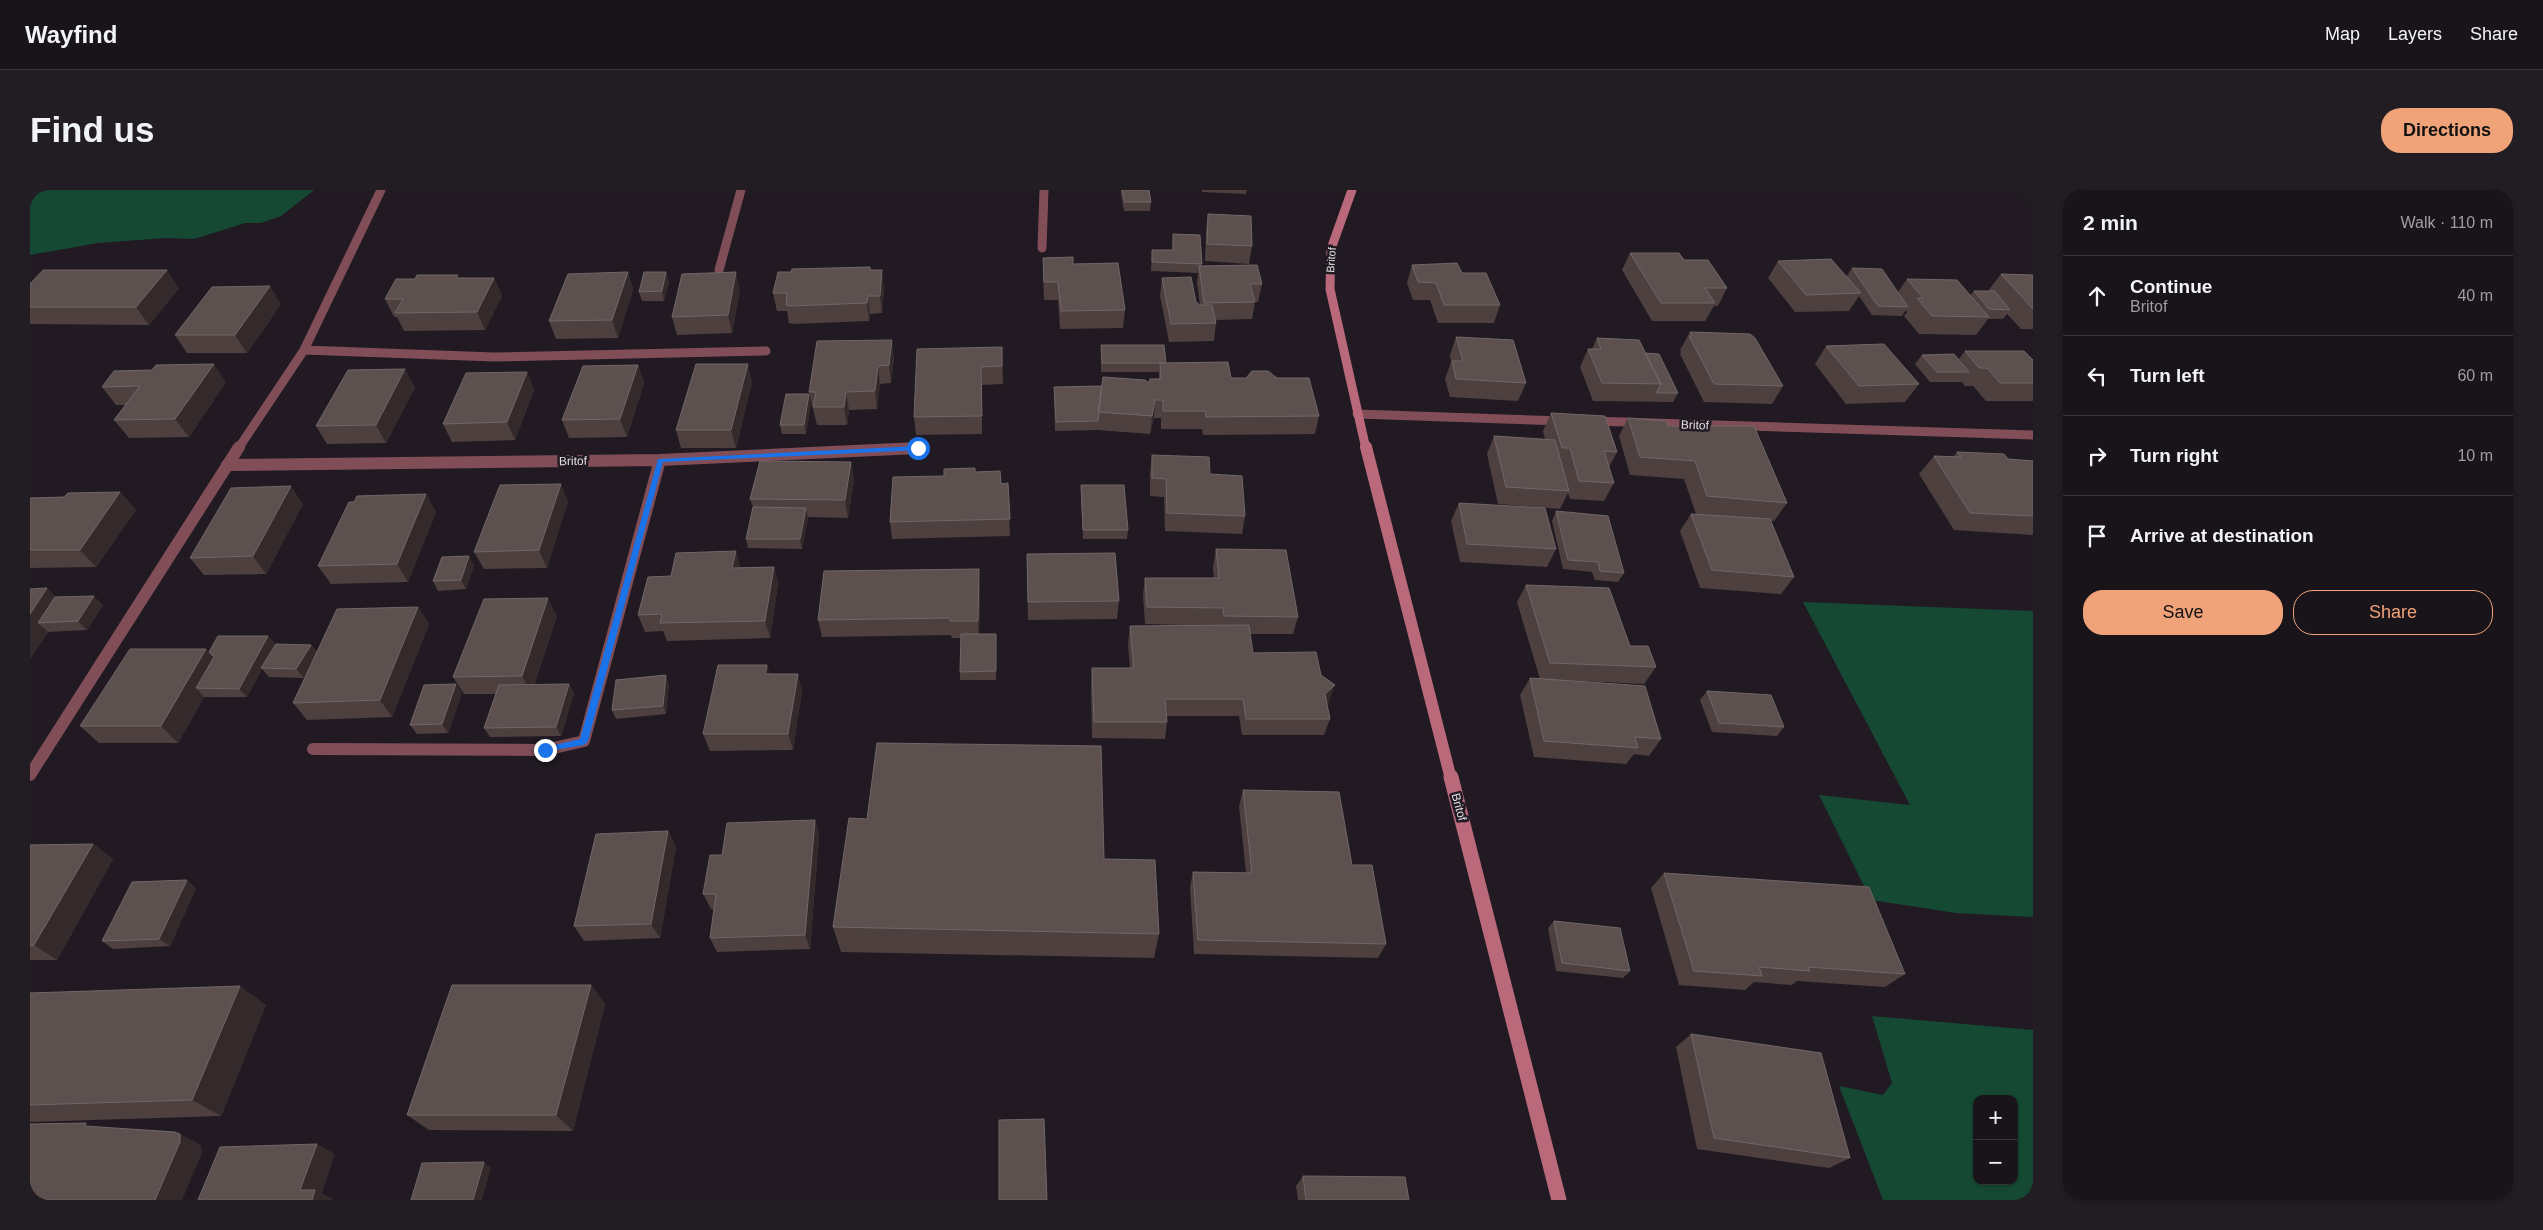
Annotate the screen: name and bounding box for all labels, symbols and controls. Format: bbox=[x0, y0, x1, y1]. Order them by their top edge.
text: Wayfind bbox=[25, 21, 117, 48]
text: Map bbox=[2325, 24, 2360, 44]
text: Layers bbox=[2388, 24, 2442, 44]
text: Share bbox=[2470, 24, 2518, 44]
button: Directions bbox=[2381, 108, 2513, 153]
text: Find us bbox=[30, 110, 154, 149]
text: 2 min bbox=[2083, 211, 2138, 234]
text: Walk · 110 m bbox=[2401, 214, 2493, 231]
street label: Britof bbox=[1324, 246, 1338, 273]
text: Continue bbox=[2130, 276, 2212, 297]
icon: ahead bbox=[2083, 282, 2111, 310]
text: 40 m bbox=[2457, 287, 2493, 304]
text: Britof bbox=[2130, 298, 2167, 315]
icon: left bbox=[2083, 362, 2111, 390]
text: Turn left bbox=[2130, 365, 2205, 386]
text: 60 m bbox=[2457, 367, 2493, 384]
street label: Britof bbox=[1681, 418, 1710, 433]
route start bbox=[907, 437, 930, 460]
icon: right bbox=[2083, 442, 2111, 470]
text: Turn right bbox=[2130, 445, 2218, 466]
text: 10 m bbox=[2457, 447, 2493, 464]
street label: Britof bbox=[559, 454, 588, 468]
icon: arrive bbox=[2083, 522, 2111, 550]
text: Arrive at destination bbox=[2130, 525, 2314, 546]
button: Save bbox=[2083, 590, 2283, 635]
button: Share bbox=[2293, 590, 2493, 635]
route end bbox=[534, 739, 557, 762]
street label: Britof bbox=[1449, 792, 1470, 823]
map controls bbox=[1973, 1095, 2018, 1185]
button: + bbox=[1973, 1095, 2018, 1140]
button: − bbox=[1973, 1140, 2018, 1185]

